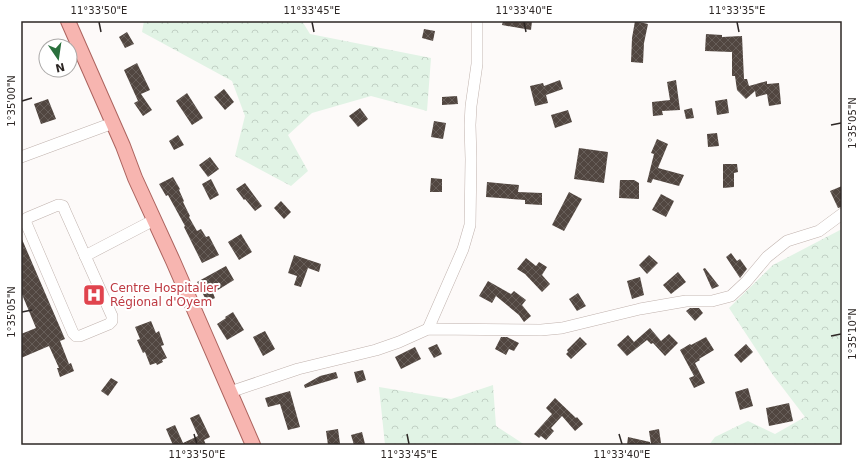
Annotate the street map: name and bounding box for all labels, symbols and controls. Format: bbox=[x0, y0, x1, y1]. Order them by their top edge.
text: 11°33'50"E bbox=[71, 5, 127, 16]
text: 11°33'45"E bbox=[284, 5, 340, 16]
text: 11°33'40"E bbox=[496, 5, 552, 16]
text: 11°33'35"E bbox=[709, 5, 765, 16]
north arrow bbox=[38, 38, 78, 78]
text: N bbox=[54, 60, 66, 75]
text: 1°35'00"N bbox=[6, 75, 17, 127]
text: 1°35'05"N bbox=[847, 97, 858, 149]
place label: Centre Hospitalier Régional d'Oyem bbox=[110, 281, 219, 309]
hospital icon: Centre Hospitalier Régional d'Oyem bbox=[81, 282, 107, 308]
text: 1°35'05"N bbox=[6, 286, 17, 338]
text: 1°35'10"N bbox=[847, 308, 858, 360]
text: 11°33'50"E bbox=[169, 449, 225, 460]
text: 11°33'45"E bbox=[381, 449, 437, 460]
text: 11°33'40"E bbox=[594, 449, 650, 460]

